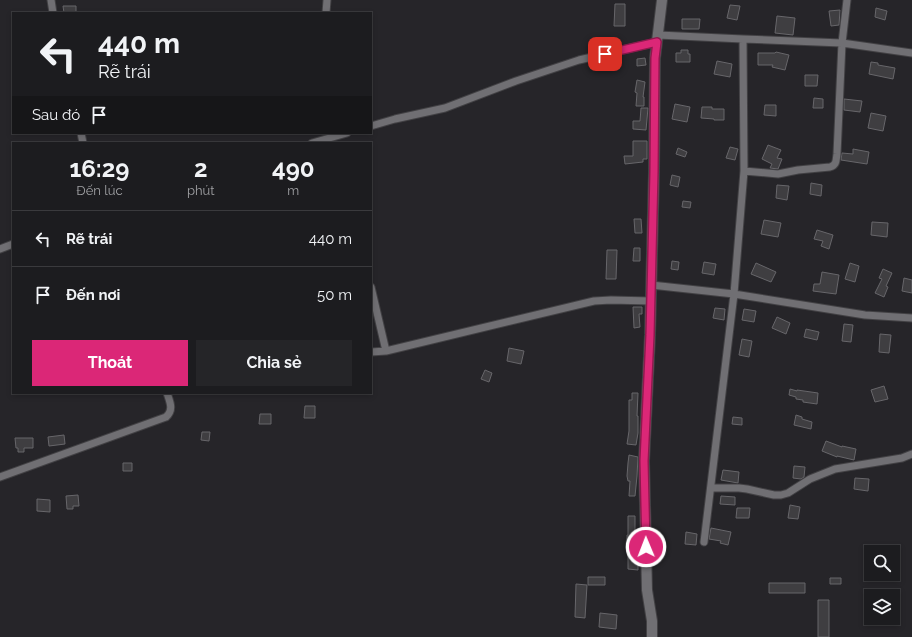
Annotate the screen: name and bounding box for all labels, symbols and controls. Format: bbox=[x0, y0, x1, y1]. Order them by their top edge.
text: 440 m bbox=[98, 27, 180, 60]
icon: left bbox=[32, 28, 84, 80]
pin bbox=[588, 37, 622, 71]
icon: arrive bbox=[594, 43, 616, 65]
text: Rẽ trái bbox=[98, 61, 151, 82]
icon: arrive bbox=[88, 104, 110, 126]
text: Sau đó bbox=[32, 106, 80, 124]
text: 16:29 bbox=[69, 154, 129, 183]
text: 2 bbox=[194, 154, 207, 183]
text: 490 bbox=[272, 154, 315, 183]
text: Đến lúc bbox=[76, 183, 123, 198]
text: phút bbox=[187, 183, 215, 198]
text: m bbox=[287, 183, 299, 198]
icon: left bbox=[32, 228, 54, 250]
text: Rẽ trái bbox=[66, 230, 112, 248]
text: 440 m bbox=[309, 230, 352, 248]
icon: arrive bbox=[32, 284, 54, 306]
text: Đến nơi bbox=[66, 286, 120, 304]
text: 50 m bbox=[317, 286, 352, 304]
button: Thoát bbox=[32, 340, 188, 386]
button: Chia sẻ bbox=[196, 340, 352, 386]
position arrow bbox=[625, 526, 667, 568]
map controls bbox=[864, 545, 900, 625]
button: search bbox=[864, 545, 900, 581]
button: layers bbox=[864, 589, 900, 625]

